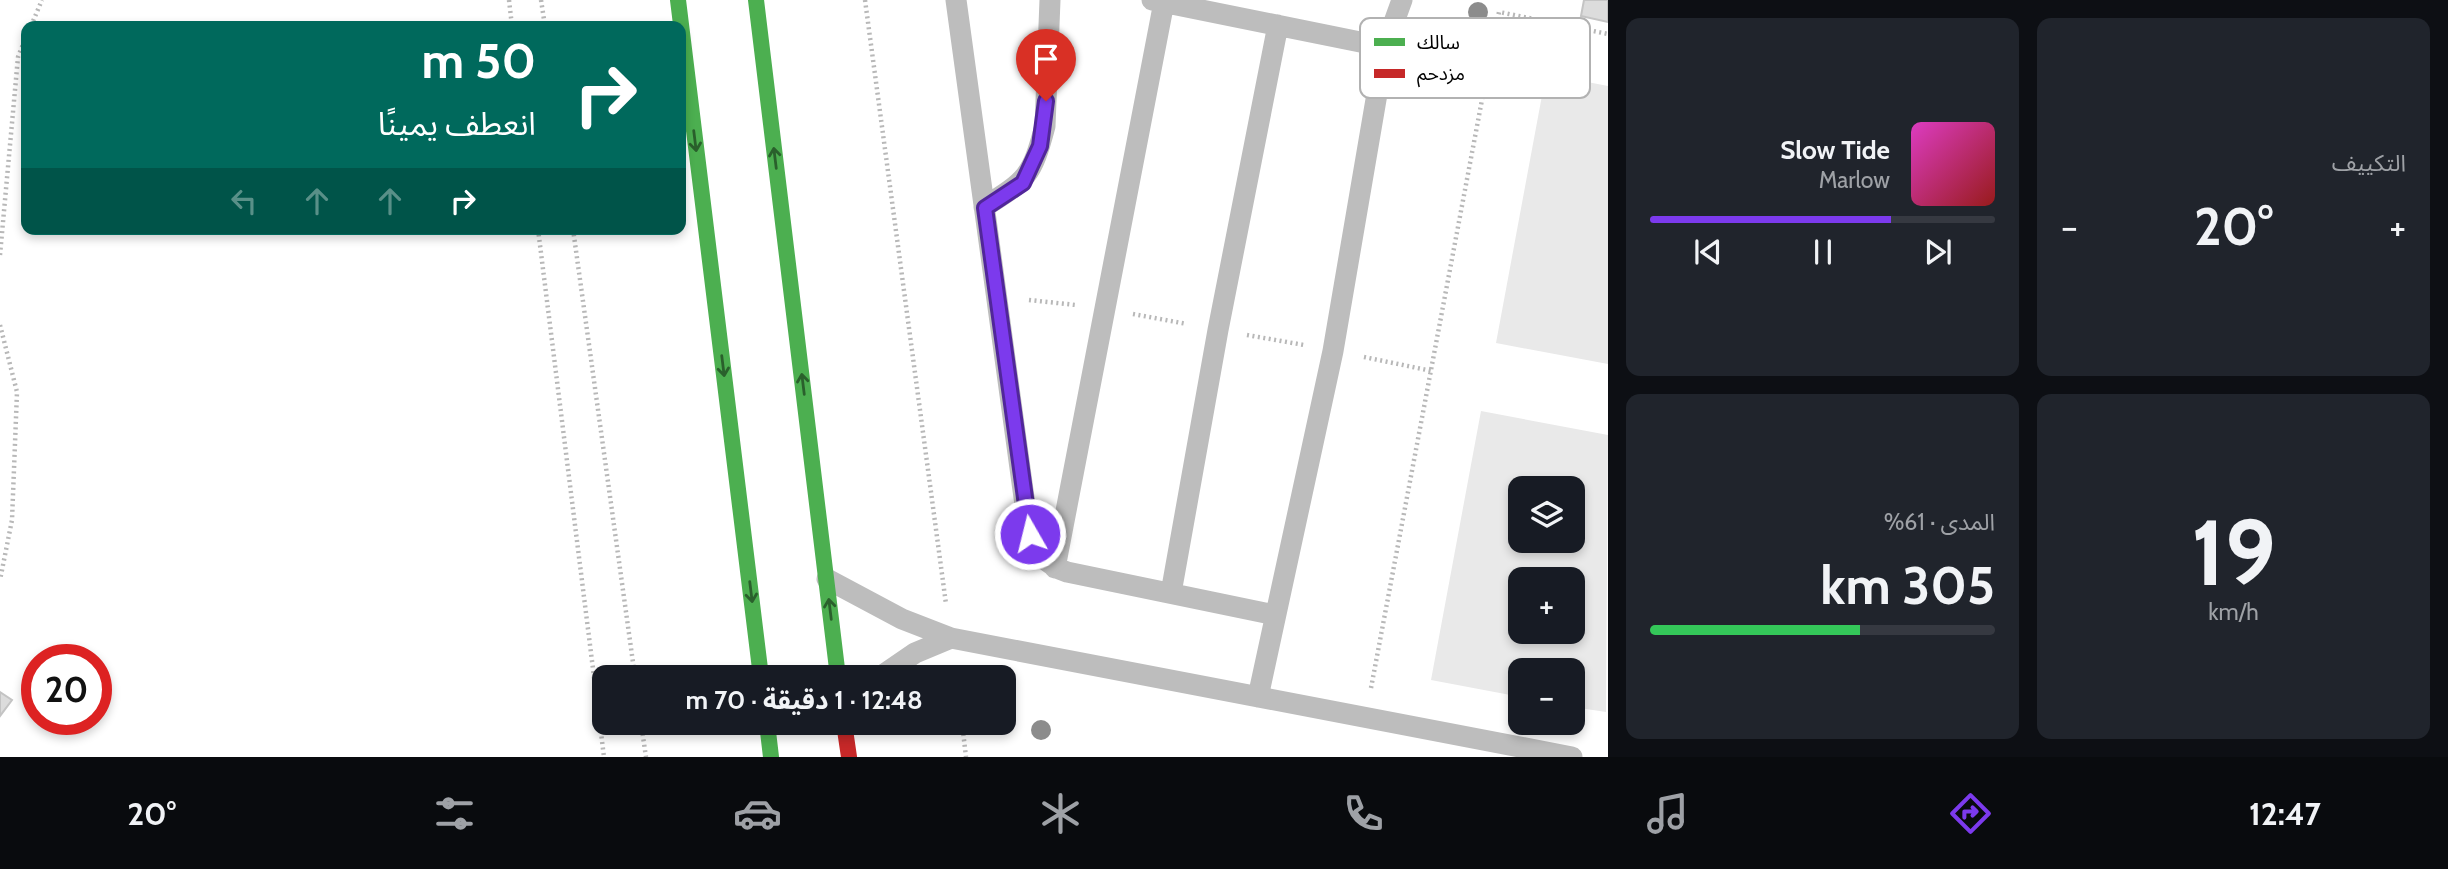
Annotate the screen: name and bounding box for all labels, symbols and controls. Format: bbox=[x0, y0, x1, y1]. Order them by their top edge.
legend bbox=[1360, 18, 1590, 98]
pin bbox=[1016, 29, 1076, 101]
text: 50 m bbox=[421, 31, 536, 90]
text: سالك bbox=[1417, 31, 1460, 54]
icon: arrive bbox=[1027, 40, 1065, 78]
icon: right bbox=[560, 49, 651, 140]
text: مزدحم bbox=[1417, 62, 1465, 88]
text: انعطف يمينًا bbox=[378, 104, 536, 143]
one-way arrow bbox=[689, 129, 702, 152]
text: Slow Tide bbox=[1780, 134, 1890, 166]
one-way arrow bbox=[768, 147, 781, 170]
text: التكييف bbox=[2332, 149, 2406, 177]
text: Marlow bbox=[1819, 166, 1890, 194]
icon: left bbox=[225, 182, 263, 220]
icon: ahead bbox=[298, 182, 336, 220]
icon: ahead bbox=[371, 182, 409, 220]
icon: right bbox=[444, 182, 482, 220]
text: 20° bbox=[2194, 195, 2273, 258]
text: − bbox=[2061, 203, 2078, 250]
text: + bbox=[2389, 203, 2406, 250]
icon: previous bbox=[1689, 233, 1727, 271]
icon: pause bbox=[1804, 233, 1842, 271]
icon: next bbox=[1919, 233, 1957, 271]
one-way arrow bbox=[717, 355, 730, 377]
one-way arrow bbox=[796, 373, 809, 395]
map controls bbox=[1508, 476, 1585, 735]
button: layers bbox=[1508, 476, 1585, 553]
position arrow bbox=[993, 497, 1067, 571]
text: 19 bbox=[2191, 497, 2276, 608]
text: المدى · 61% bbox=[1884, 508, 1995, 536]
text: 305 km bbox=[1820, 554, 1995, 617]
button: + bbox=[1508, 567, 1585, 644]
one-way arrow bbox=[744, 580, 757, 603]
text: km/h bbox=[2208, 598, 2259, 626]
one-way arrow bbox=[824, 599, 837, 621]
speed limit sign: 20 bbox=[21, 644, 112, 735]
button: − bbox=[1508, 658, 1585, 735]
text: 12:48 · 1 دقيقة · 70 m bbox=[685, 684, 923, 716]
icon: filters bbox=[430, 789, 479, 838]
icon: car bbox=[733, 789, 782, 838]
icon: climate bbox=[1036, 789, 1085, 838]
icon: phone bbox=[1339, 789, 1388, 838]
icon: music bbox=[1643, 789, 1692, 838]
icon: directions bbox=[1946, 789, 1995, 838]
text: 20° bbox=[127, 794, 176, 833]
text: 12:47 bbox=[2249, 794, 2321, 833]

